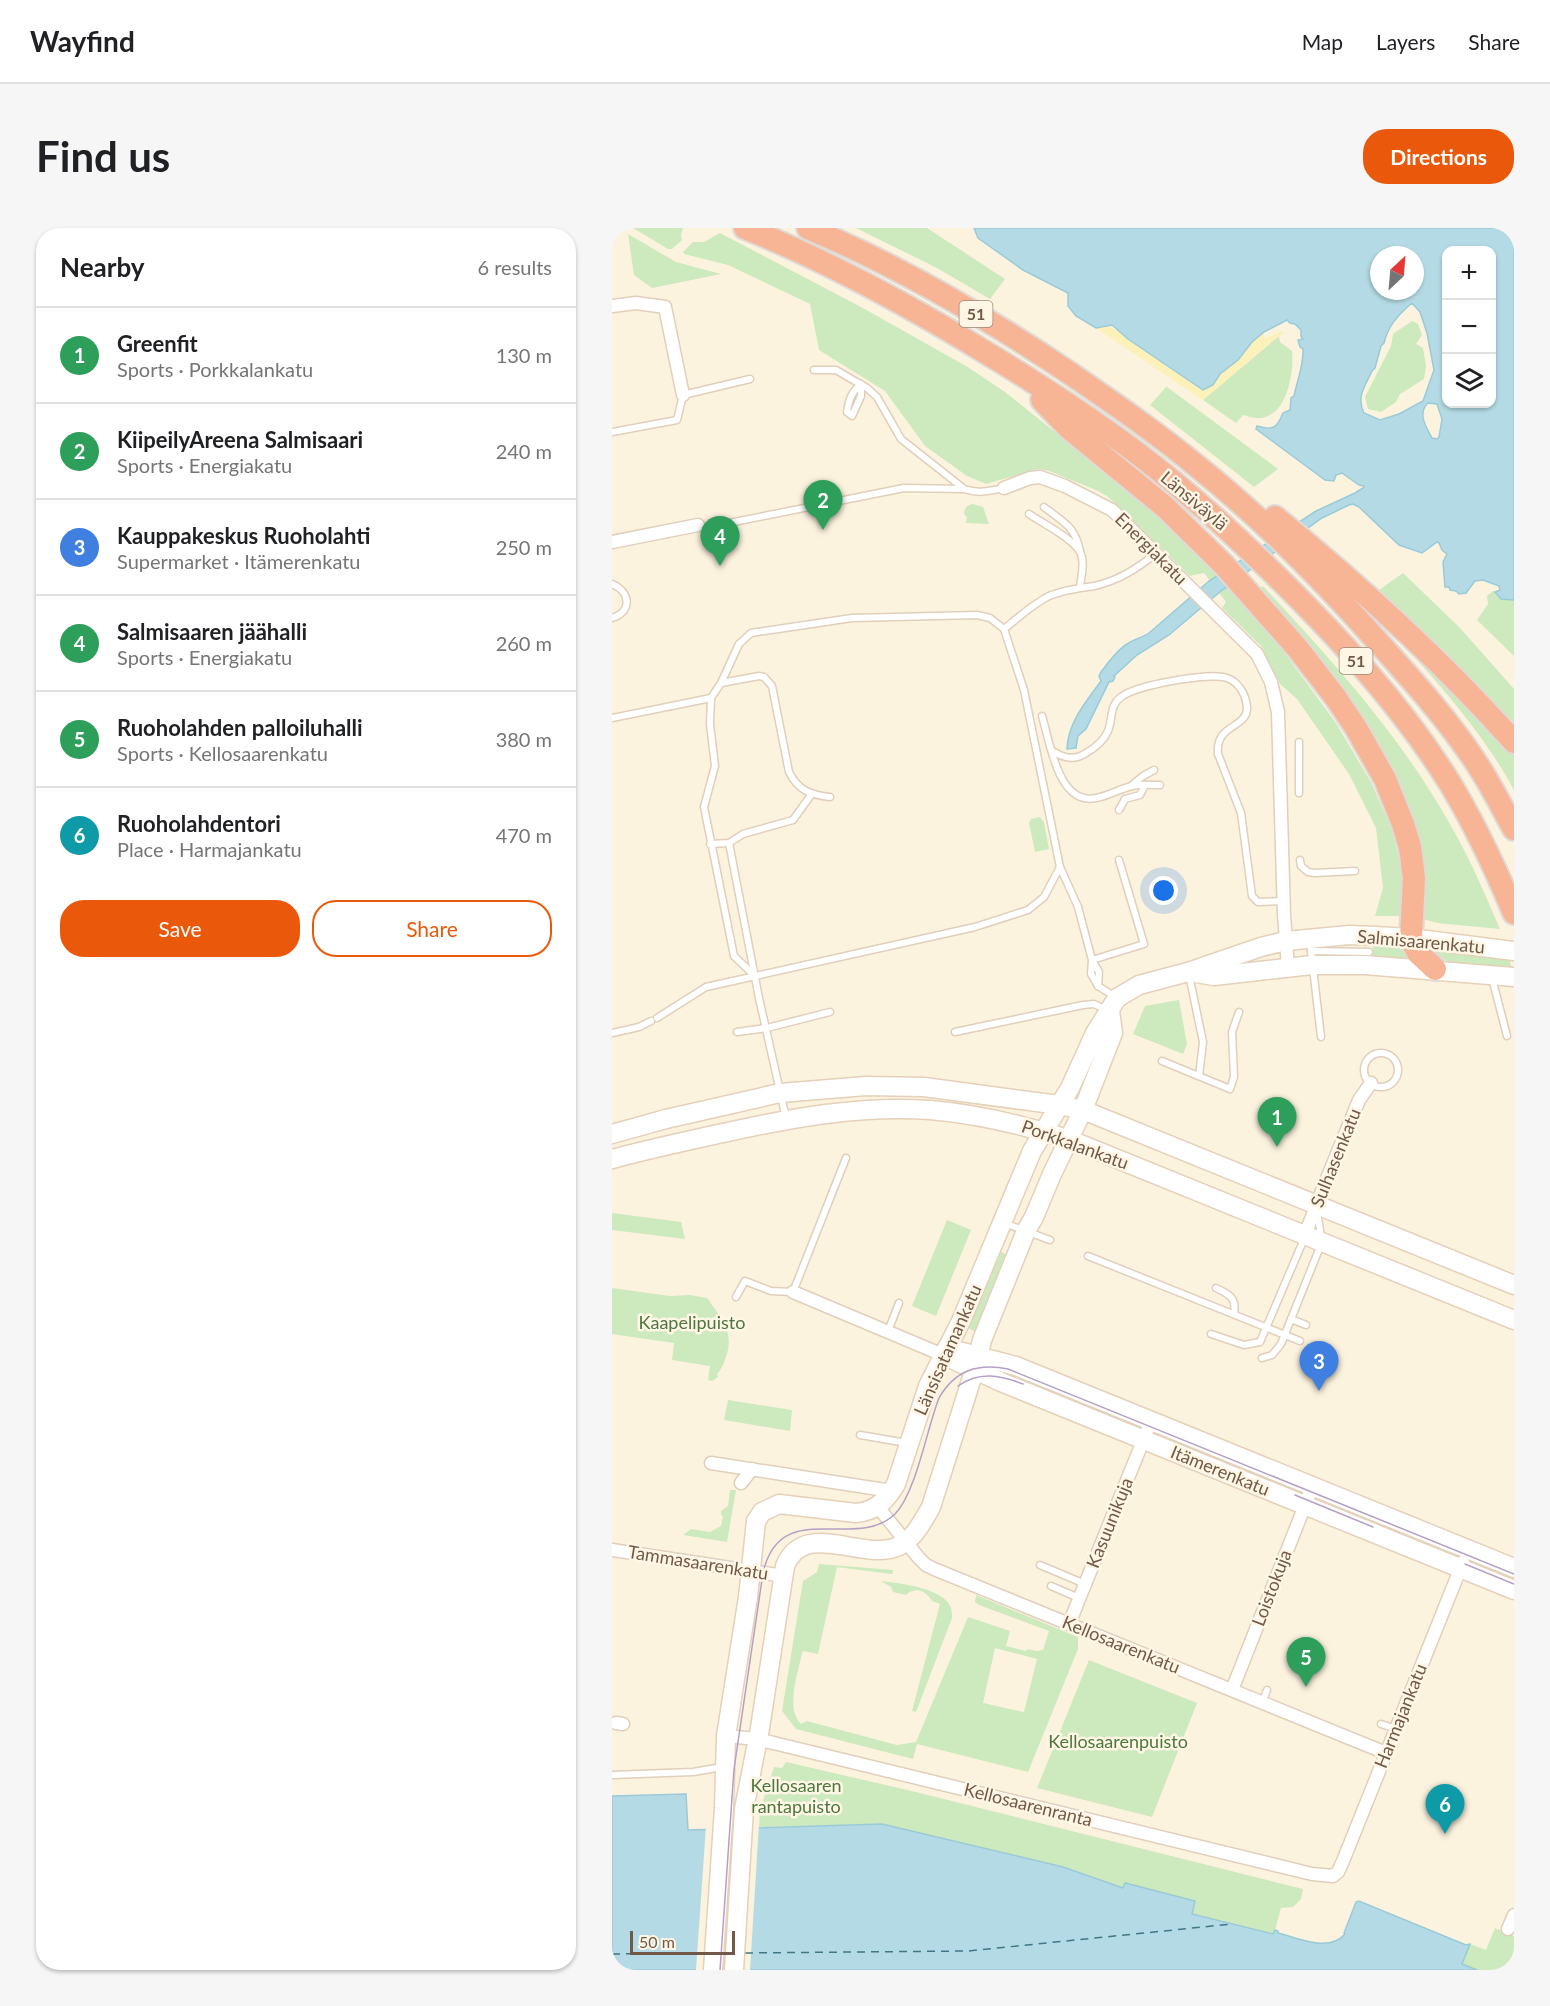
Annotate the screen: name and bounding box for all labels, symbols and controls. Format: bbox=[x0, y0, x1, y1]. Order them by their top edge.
text: Wayfind bbox=[30, 24, 135, 58]
text: Map bbox=[1302, 29, 1343, 54]
text: Layers bbox=[1376, 29, 1435, 54]
text: Share bbox=[1468, 29, 1520, 54]
button: Directions bbox=[1363, 129, 1514, 184]
text: Find us bbox=[36, 131, 170, 181]
north arrow bbox=[1370, 246, 1424, 300]
map controls bbox=[1442, 246, 1496, 408]
button: + bbox=[1442, 246, 1496, 300]
text: Nearby bbox=[60, 251, 145, 283]
text: 6 results bbox=[477, 255, 552, 279]
button: − bbox=[1442, 300, 1496, 354]
road number: 51 bbox=[960, 301, 992, 327]
text: Greenfit bbox=[117, 330, 198, 357]
text: 1 bbox=[74, 343, 85, 367]
text: 130 m bbox=[496, 343, 552, 367]
button: layers bbox=[1442, 354, 1496, 408]
text: Sports · Porkkalankatu bbox=[117, 357, 313, 381]
text: KiipeilyAreena Salmisaari bbox=[117, 426, 363, 453]
text: 2 bbox=[74, 439, 85, 463]
text: 240 m bbox=[496, 439, 552, 463]
text: Sports · Energiakatu bbox=[117, 453, 292, 477]
street label: Länsiväylä bbox=[1157, 466, 1233, 535]
pin: 2 bbox=[804, 480, 842, 530]
street label: Energiakatu bbox=[1111, 508, 1192, 589]
pin: 4 bbox=[700, 516, 740, 566]
text: Kauppakeskus Ruoholahti bbox=[117, 522, 370, 549]
text: 3 bbox=[74, 535, 85, 559]
text: 250 m bbox=[496, 535, 552, 559]
text: Supermarket · Itämerenkatu bbox=[117, 549, 361, 573]
text: Salmisaaren jäähalli bbox=[117, 618, 307, 645]
text: 4 bbox=[74, 631, 85, 655]
text: 260 m bbox=[496, 631, 552, 655]
text: Sports · Energiakatu bbox=[117, 645, 292, 669]
road number: 51 bbox=[1340, 648, 1372, 674]
text: Ruoholahden palloiluhalli bbox=[117, 714, 363, 741]
text: 5 bbox=[74, 727, 85, 751]
text: 380 m bbox=[496, 727, 552, 751]
text: Sports · Kellosaarenkatu bbox=[117, 741, 328, 765]
text: Ruoholahdentori bbox=[117, 810, 281, 837]
text: 6 bbox=[74, 823, 85, 847]
text: 470 m bbox=[496, 823, 552, 847]
text: Place · Harmajankatu bbox=[117, 837, 302, 861]
your location bbox=[1149, 876, 1178, 905]
button: Save bbox=[60, 900, 300, 957]
button: Share bbox=[312, 900, 552, 957]
street label: Salmisaarenkatu bbox=[1356, 924, 1486, 958]
pin: 1 bbox=[1258, 1098, 1296, 1147]
street label: Sulhasenkatu bbox=[1305, 1105, 1365, 1210]
street label: Porkkalankatu bbox=[1019, 1115, 1132, 1174]
street label: Länsisatamankatu bbox=[908, 1281, 986, 1418]
park label: Kaapelipuisto bbox=[639, 1311, 745, 1333]
pin: 3 bbox=[1300, 1342, 1338, 1391]
street label: Itämerenkatu bbox=[1168, 1440, 1273, 1500]
street label: Kasuunikuja bbox=[1081, 1474, 1137, 1571]
street label: Tammasaarenkatu bbox=[626, 1540, 770, 1584]
street label: Loistokuja bbox=[1246, 1546, 1296, 1629]
street label: Kellosaarenkatu bbox=[1059, 1610, 1184, 1678]
pin: 5 bbox=[1286, 1638, 1326, 1687]
street label: Harmajankatu bbox=[1369, 1660, 1431, 1771]
park label: Kellosaarenpuisto bbox=[1048, 1730, 1188, 1752]
park label: Kellosaaren rantapuisto bbox=[751, 1774, 841, 1817]
street label: Kellosaarenranta bbox=[962, 1777, 1095, 1831]
pin: 6 bbox=[1426, 1784, 1464, 1834]
scale bar bbox=[630, 1928, 735, 1956]
text: 50 m bbox=[639, 1932, 675, 1951]

